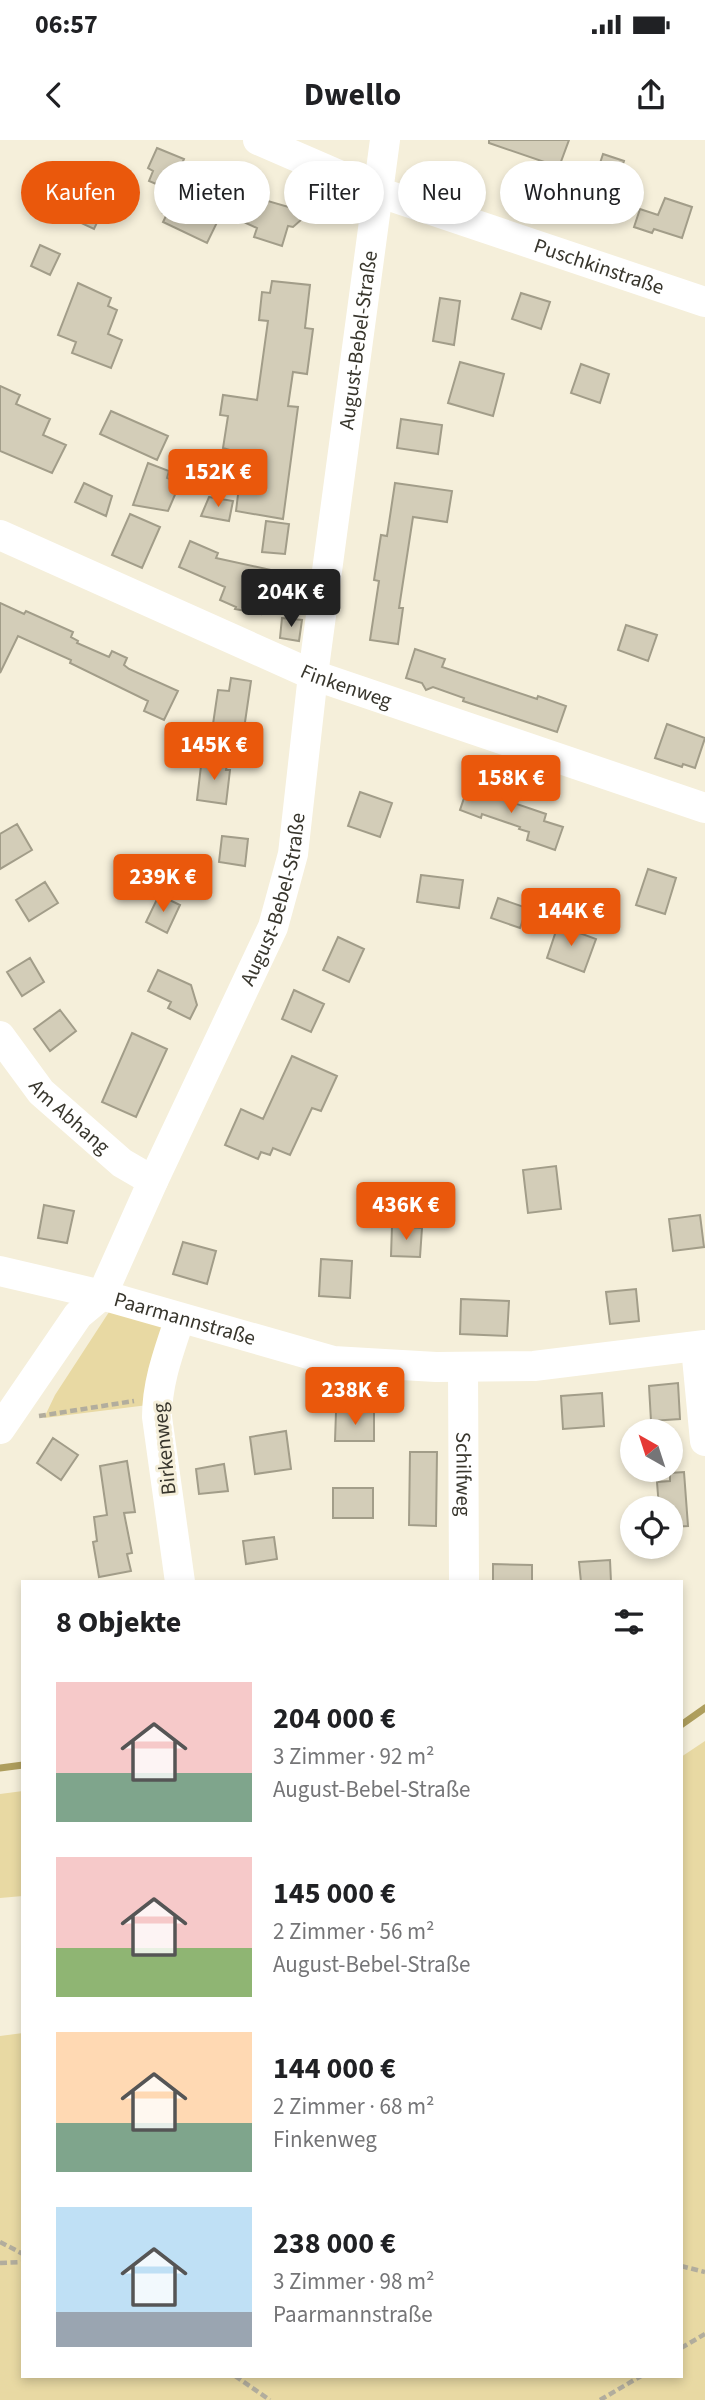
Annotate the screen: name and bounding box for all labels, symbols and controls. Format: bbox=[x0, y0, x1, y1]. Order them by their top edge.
text: 06:57 bbox=[35, 6, 98, 43]
text: Dwello bbox=[304, 72, 401, 118]
icon: back bbox=[35, 76, 73, 114]
icon: share bbox=[632, 76, 670, 114]
chip: Kaufen bbox=[21, 161, 140, 224]
chip: Mieten bbox=[154, 161, 270, 224]
chip: Filter bbox=[284, 161, 384, 224]
chip: Neu bbox=[398, 161, 486, 224]
chip: Wohnung bbox=[500, 161, 644, 224]
street label: Puschkinstraße bbox=[530, 231, 668, 302]
street label: August-Bebel-Straße bbox=[331, 249, 385, 431]
pin: 152K € bbox=[161, 450, 275, 509]
text: 152K € bbox=[184, 455, 252, 488]
pin: 204K € bbox=[234, 570, 348, 629]
text: 204K € bbox=[257, 575, 325, 608]
street label: Finkenweg bbox=[296, 656, 396, 716]
pin: 145K € bbox=[157, 722, 271, 782]
text: 145K € bbox=[180, 728, 248, 761]
pin: 158K € bbox=[454, 756, 568, 815]
text: 158K € bbox=[477, 761, 545, 794]
street label: August-Bebel-Straße bbox=[232, 811, 312, 991]
pin: 239K € bbox=[106, 854, 220, 914]
text: 239K € bbox=[129, 860, 197, 893]
pin: 144K € bbox=[514, 888, 628, 948]
text: 144K € bbox=[537, 894, 605, 927]
street label: Am Abhang bbox=[22, 1073, 117, 1161]
pin: 436K € bbox=[349, 1182, 463, 1242]
text: 436K € bbox=[372, 1188, 440, 1221]
street label: Paarmannstraße bbox=[111, 1284, 259, 1353]
pin: 238K € bbox=[298, 1368, 412, 1427]
text: 238K € bbox=[321, 1373, 389, 1406]
street label: Birkenweg bbox=[144, 1401, 184, 1497]
north arrow bbox=[620, 1419, 682, 1482]
map controls bbox=[620, 1419, 683, 1559]
street label: Schilfweg bbox=[448, 1432, 479, 1517]
button: locate bbox=[620, 1496, 683, 1559]
text: 8 Objekte bbox=[56, 1601, 181, 1644]
icon: filters bbox=[610, 1603, 648, 1641]
text: 204 000 € bbox=[273, 1697, 396, 1740]
icon: home bbox=[112, 1710, 196, 1794]
text: 3 Zimmer · 92 m² bbox=[273, 1740, 435, 1773]
text: August-Bebel-Straße bbox=[273, 1773, 470, 1806]
text: 145 000 € bbox=[273, 1872, 396, 1915]
icon: home bbox=[112, 1885, 196, 1969]
text: 2 Zimmer · 56 m² bbox=[273, 1915, 435, 1948]
text: August-Bebel-Straße bbox=[273, 1948, 470, 1981]
text: 144 000 € bbox=[273, 2047, 396, 2090]
icon: home bbox=[112, 2060, 196, 2144]
text: 2 Zimmer · 68 m² bbox=[273, 2090, 435, 2123]
text: Finkenweg bbox=[273, 2123, 377, 2156]
text: 238 000 € bbox=[273, 2222, 396, 2265]
icon: home bbox=[112, 2235, 196, 2319]
text: 3 Zimmer · 98 m² bbox=[273, 2265, 435, 2298]
text: Paarmannstraße bbox=[273, 2298, 433, 2331]

